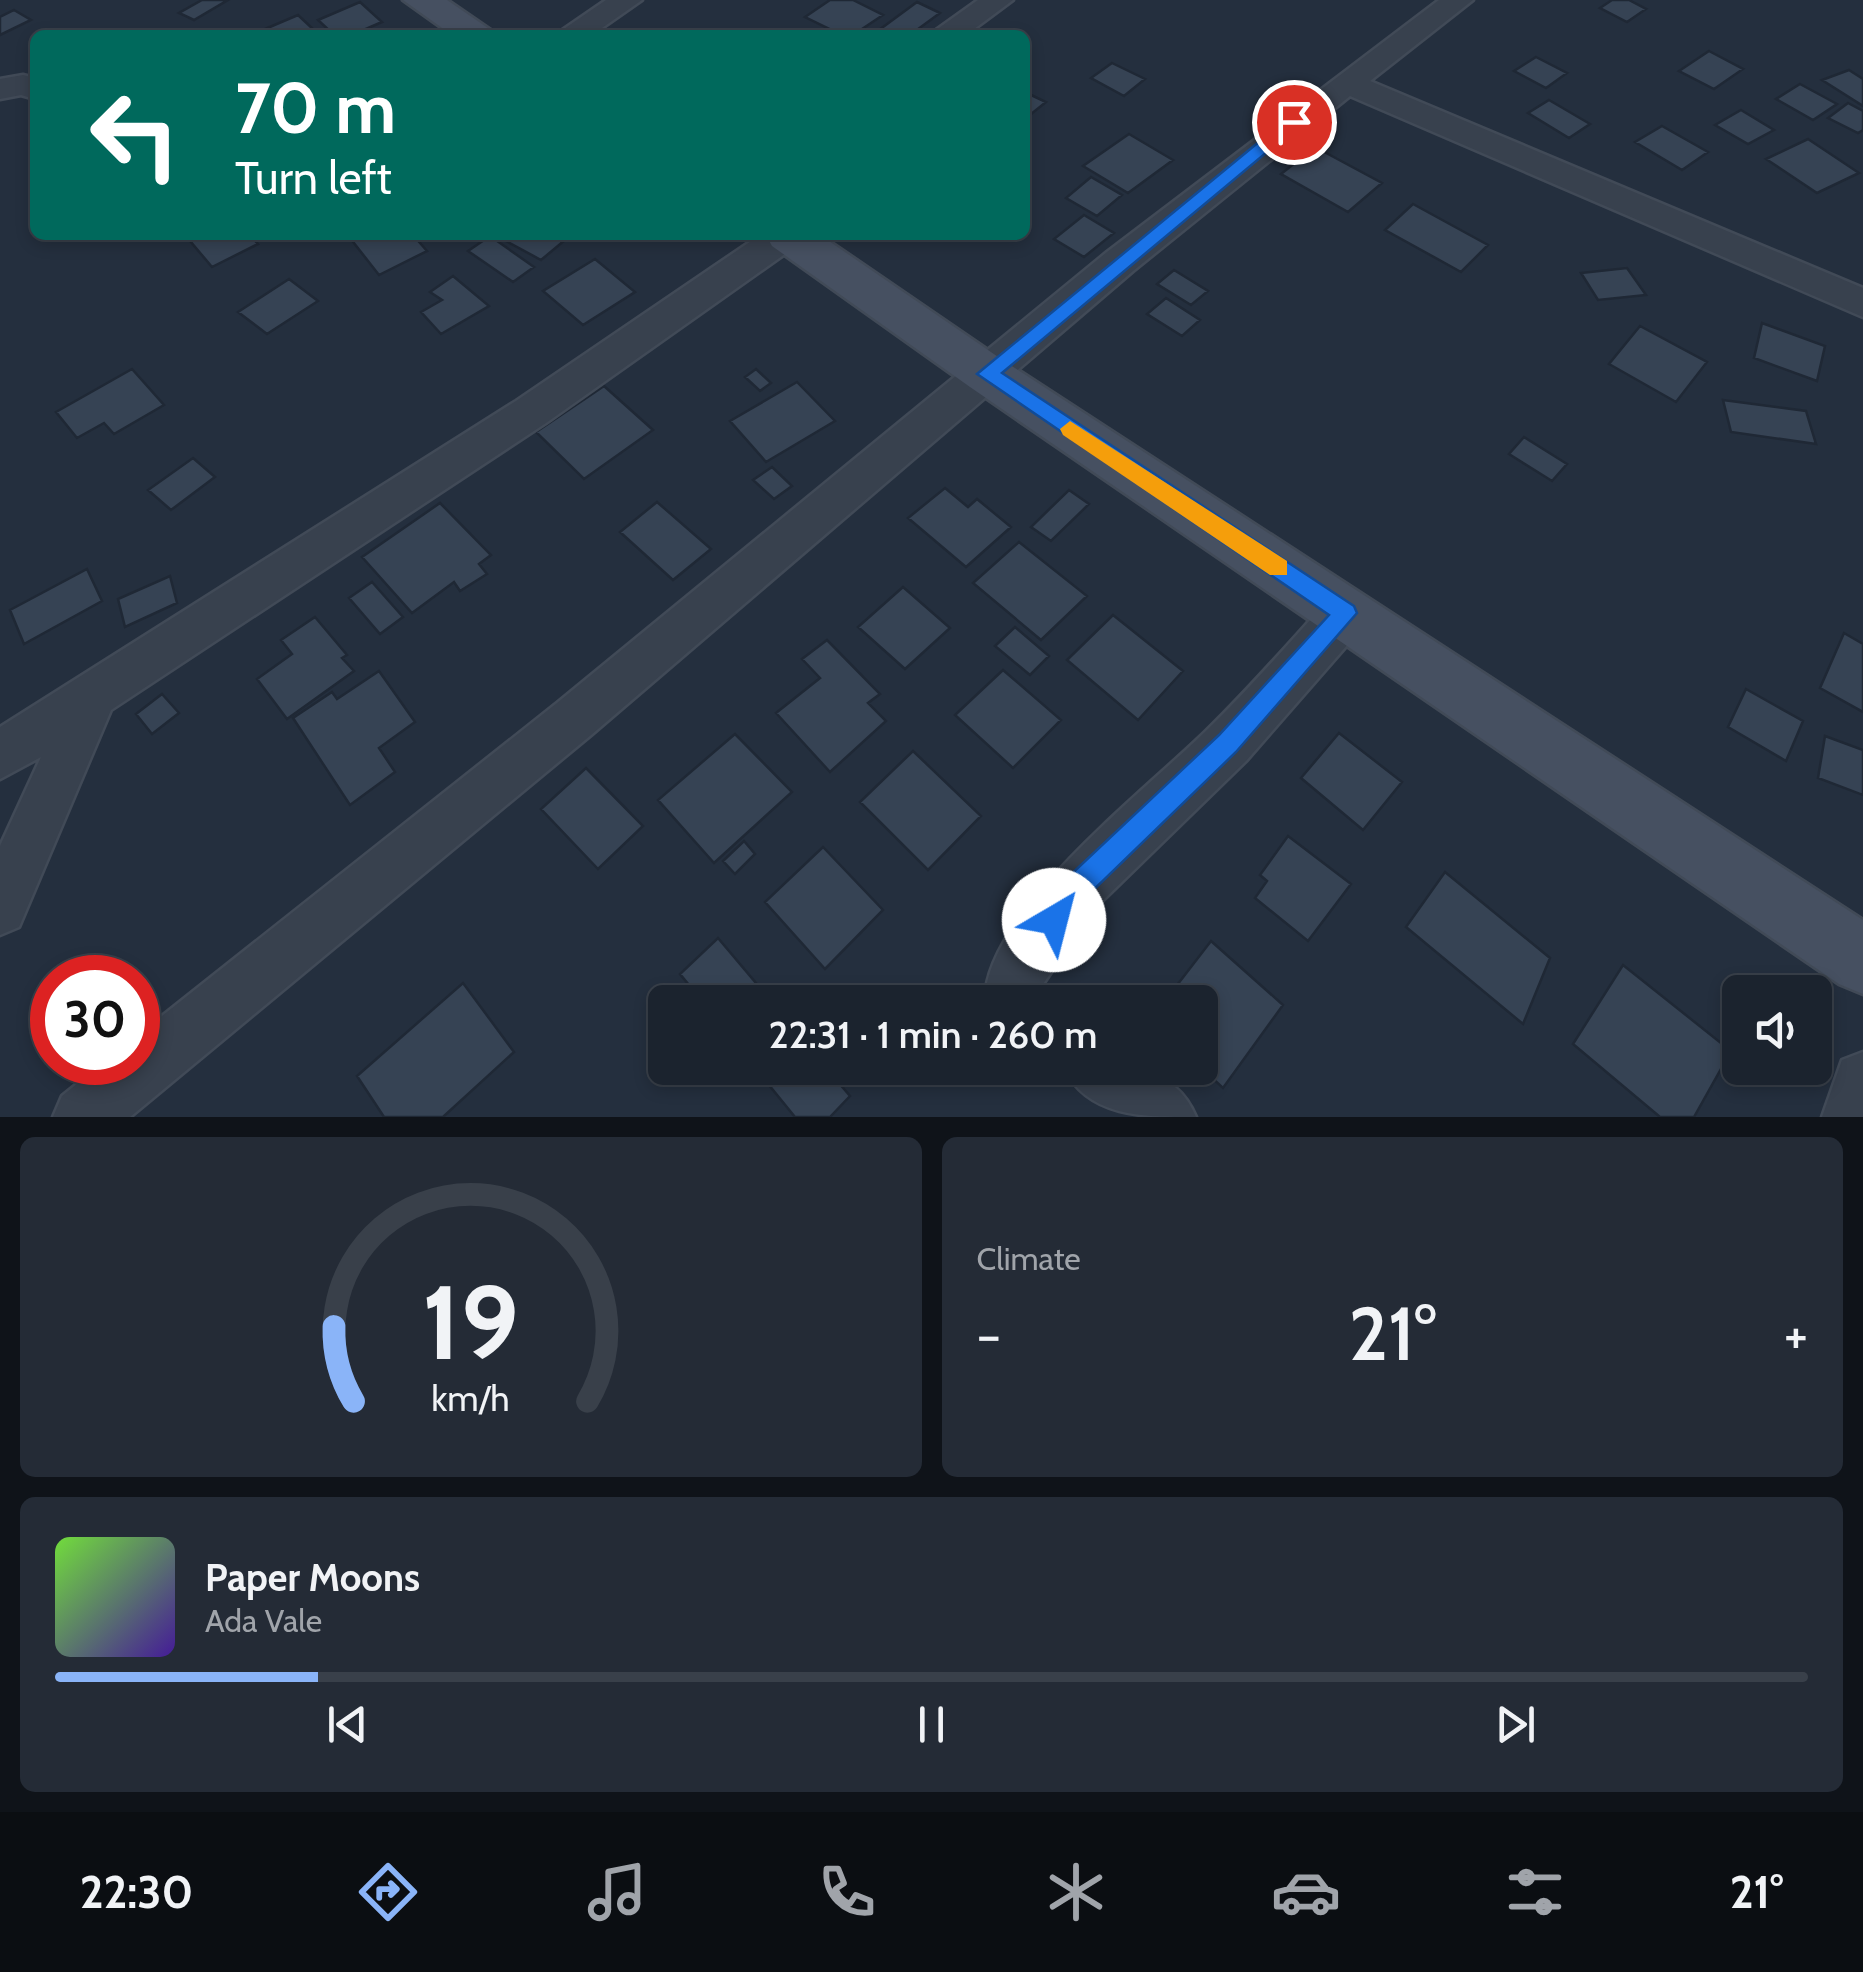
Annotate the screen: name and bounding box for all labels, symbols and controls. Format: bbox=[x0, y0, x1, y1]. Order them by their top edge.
text: 70 m bbox=[235, 65, 396, 151]
icon: left bbox=[70, 70, 200, 200]
pin bbox=[1252, 80, 1337, 165]
icon: arrive bbox=[1267, 95, 1322, 150]
text: Turn left bbox=[235, 151, 392, 205]
position arrow bbox=[1002, 868, 1106, 972]
speed limit sign: 30 bbox=[30, 955, 160, 1085]
map controls bbox=[1722, 975, 1832, 1085]
button: sound bbox=[1722, 975, 1832, 1085]
text: 22:31 · 1 min · 260 m bbox=[768, 1011, 1098, 1058]
text: Climate bbox=[977, 1239, 1081, 1278]
text: 19 bbox=[422, 1259, 519, 1385]
text: 21° bbox=[1348, 1288, 1436, 1379]
text: − bbox=[977, 1301, 1001, 1368]
text: + bbox=[1784, 1301, 1808, 1368]
text: km/h bbox=[432, 1377, 510, 1420]
text: Paper Moons bbox=[205, 1554, 420, 1601]
text: Ada Vale bbox=[205, 1601, 322, 1640]
icon: previous bbox=[320, 1697, 375, 1752]
icon: pause bbox=[904, 1697, 959, 1752]
icon: next bbox=[1488, 1697, 1543, 1752]
icon: directions bbox=[353, 1857, 423, 1927]
icon: music bbox=[582, 1857, 652, 1927]
icon: phone bbox=[812, 1857, 882, 1927]
icon: climate bbox=[1041, 1857, 1111, 1927]
icon: car bbox=[1271, 1857, 1341, 1927]
icon: filters bbox=[1500, 1857, 1570, 1927]
text: 22:30 bbox=[80, 1865, 193, 1919]
text: 21° bbox=[1730, 1865, 1783, 1919]

